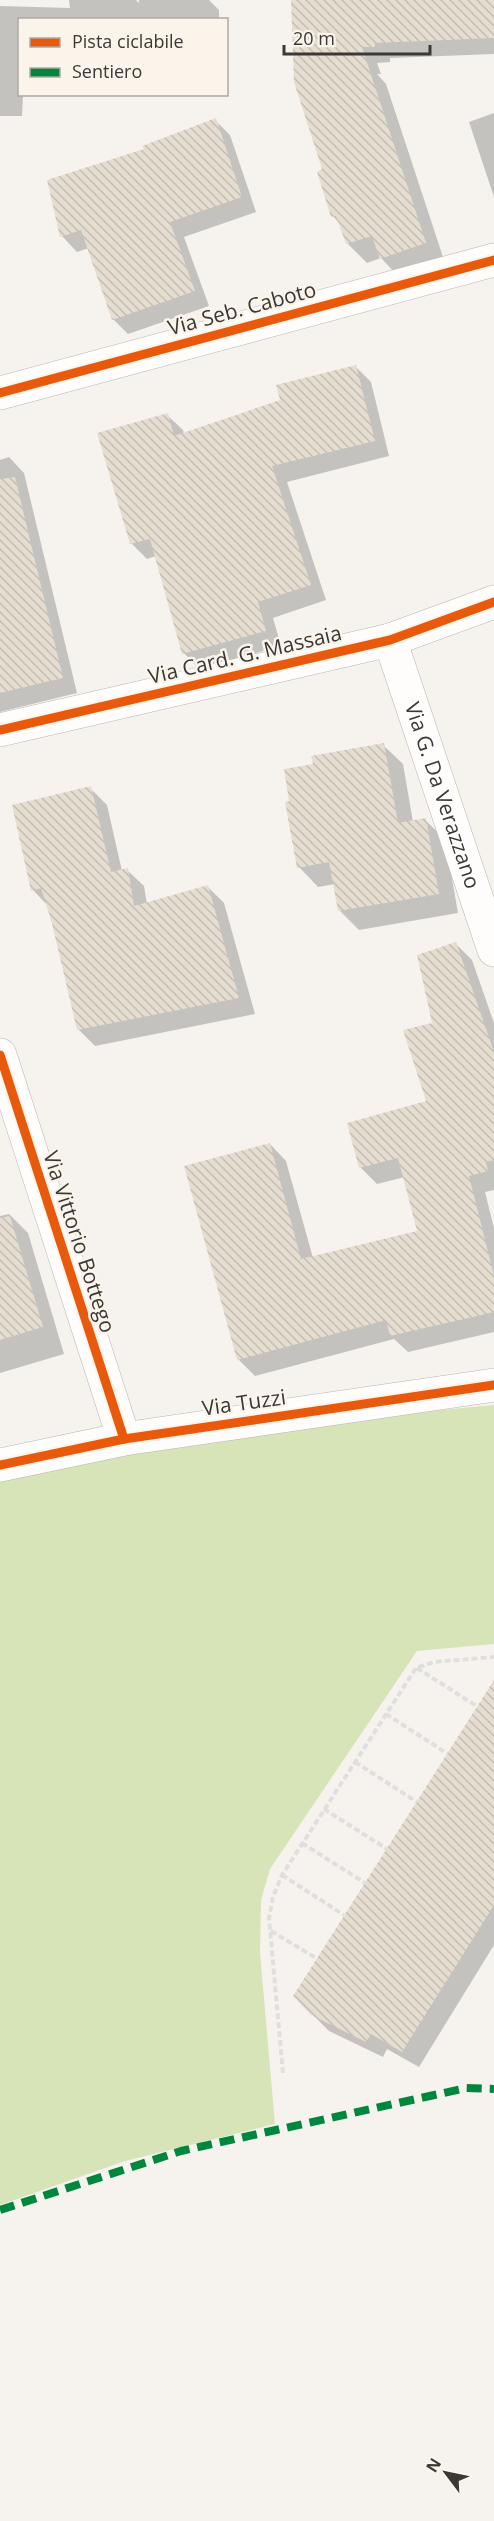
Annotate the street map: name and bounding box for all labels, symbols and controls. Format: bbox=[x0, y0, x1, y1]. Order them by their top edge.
legend bbox=[18, 18, 228, 96]
scale bar bbox=[284, 18, 430, 56]
text: 20 m bbox=[293, 26, 335, 50]
text: Pista ciclabile bbox=[72, 29, 184, 53]
text: Sentiero bbox=[72, 59, 142, 83]
street label: Via Seb. Caboto bbox=[164, 275, 319, 341]
street label: Via Card. G. Massaia bbox=[145, 618, 344, 690]
street label: Via G. Da Verazzano bbox=[399, 698, 487, 892]
street label: Via Vittorio Bottego bbox=[37, 1147, 123, 1336]
street label: Via Tuzzi bbox=[200, 1382, 288, 1422]
north arrow bbox=[416, 2443, 476, 2503]
text: N bbox=[421, 2454, 446, 2476]

